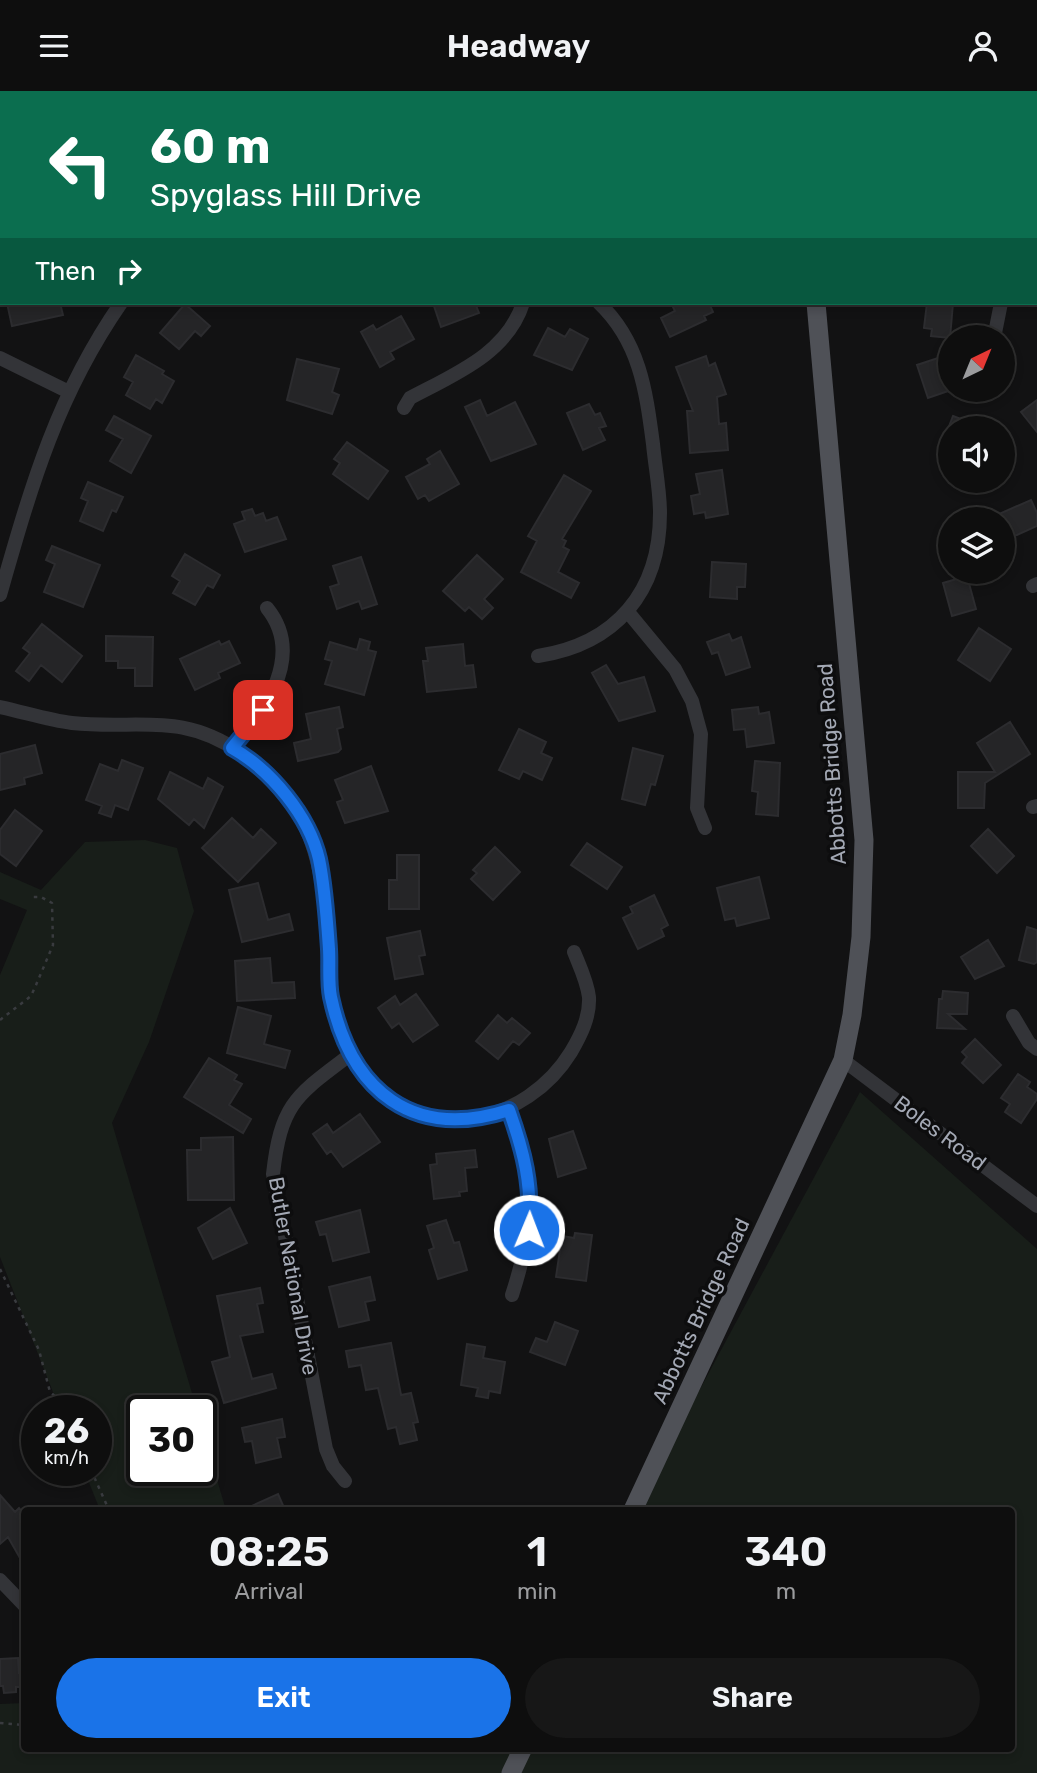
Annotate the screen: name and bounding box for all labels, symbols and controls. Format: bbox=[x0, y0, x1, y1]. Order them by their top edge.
icon: menu bbox=[35, 27, 73, 65]
text: Headway bbox=[447, 27, 590, 65]
icon: person bbox=[964, 27, 1002, 65]
text: 60 m bbox=[150, 117, 271, 175]
icon: left bbox=[35, 119, 126, 210]
text: Spyglass Hill Drive bbox=[150, 176, 421, 214]
icon: right bbox=[110, 252, 148, 290]
text: Then bbox=[35, 256, 96, 287]
north arrow bbox=[938, 325, 1015, 403]
map controls bbox=[938, 325, 1015, 584]
button: sound bbox=[938, 416, 1015, 493]
button: layers bbox=[938, 507, 1015, 584]
street label: Abbotts Bridge Road bbox=[812, 662, 851, 866]
pin bbox=[233, 680, 293, 740]
icon: arrive bbox=[244, 691, 282, 729]
street label: Boles Road bbox=[889, 1090, 991, 1175]
street label: Butler National Drive bbox=[264, 1175, 323, 1377]
position arrow bbox=[492, 1193, 566, 1267]
street label: Abbotts Bridge Road bbox=[647, 1214, 755, 1408]
speed limit sign: 30 bbox=[126, 1395, 217, 1486]
text: 26 bbox=[44, 1410, 89, 1452]
text: km/h bbox=[44, 1447, 89, 1469]
text: 08:25 bbox=[208, 1527, 330, 1577]
text: 1 bbox=[527, 1527, 547, 1577]
text: 340 bbox=[744, 1527, 828, 1577]
text: Arrival bbox=[234, 1577, 304, 1605]
text: min bbox=[517, 1577, 557, 1605]
text: m bbox=[776, 1577, 796, 1605]
button: Exit bbox=[56, 1658, 511, 1738]
button: Share bbox=[525, 1658, 980, 1738]

